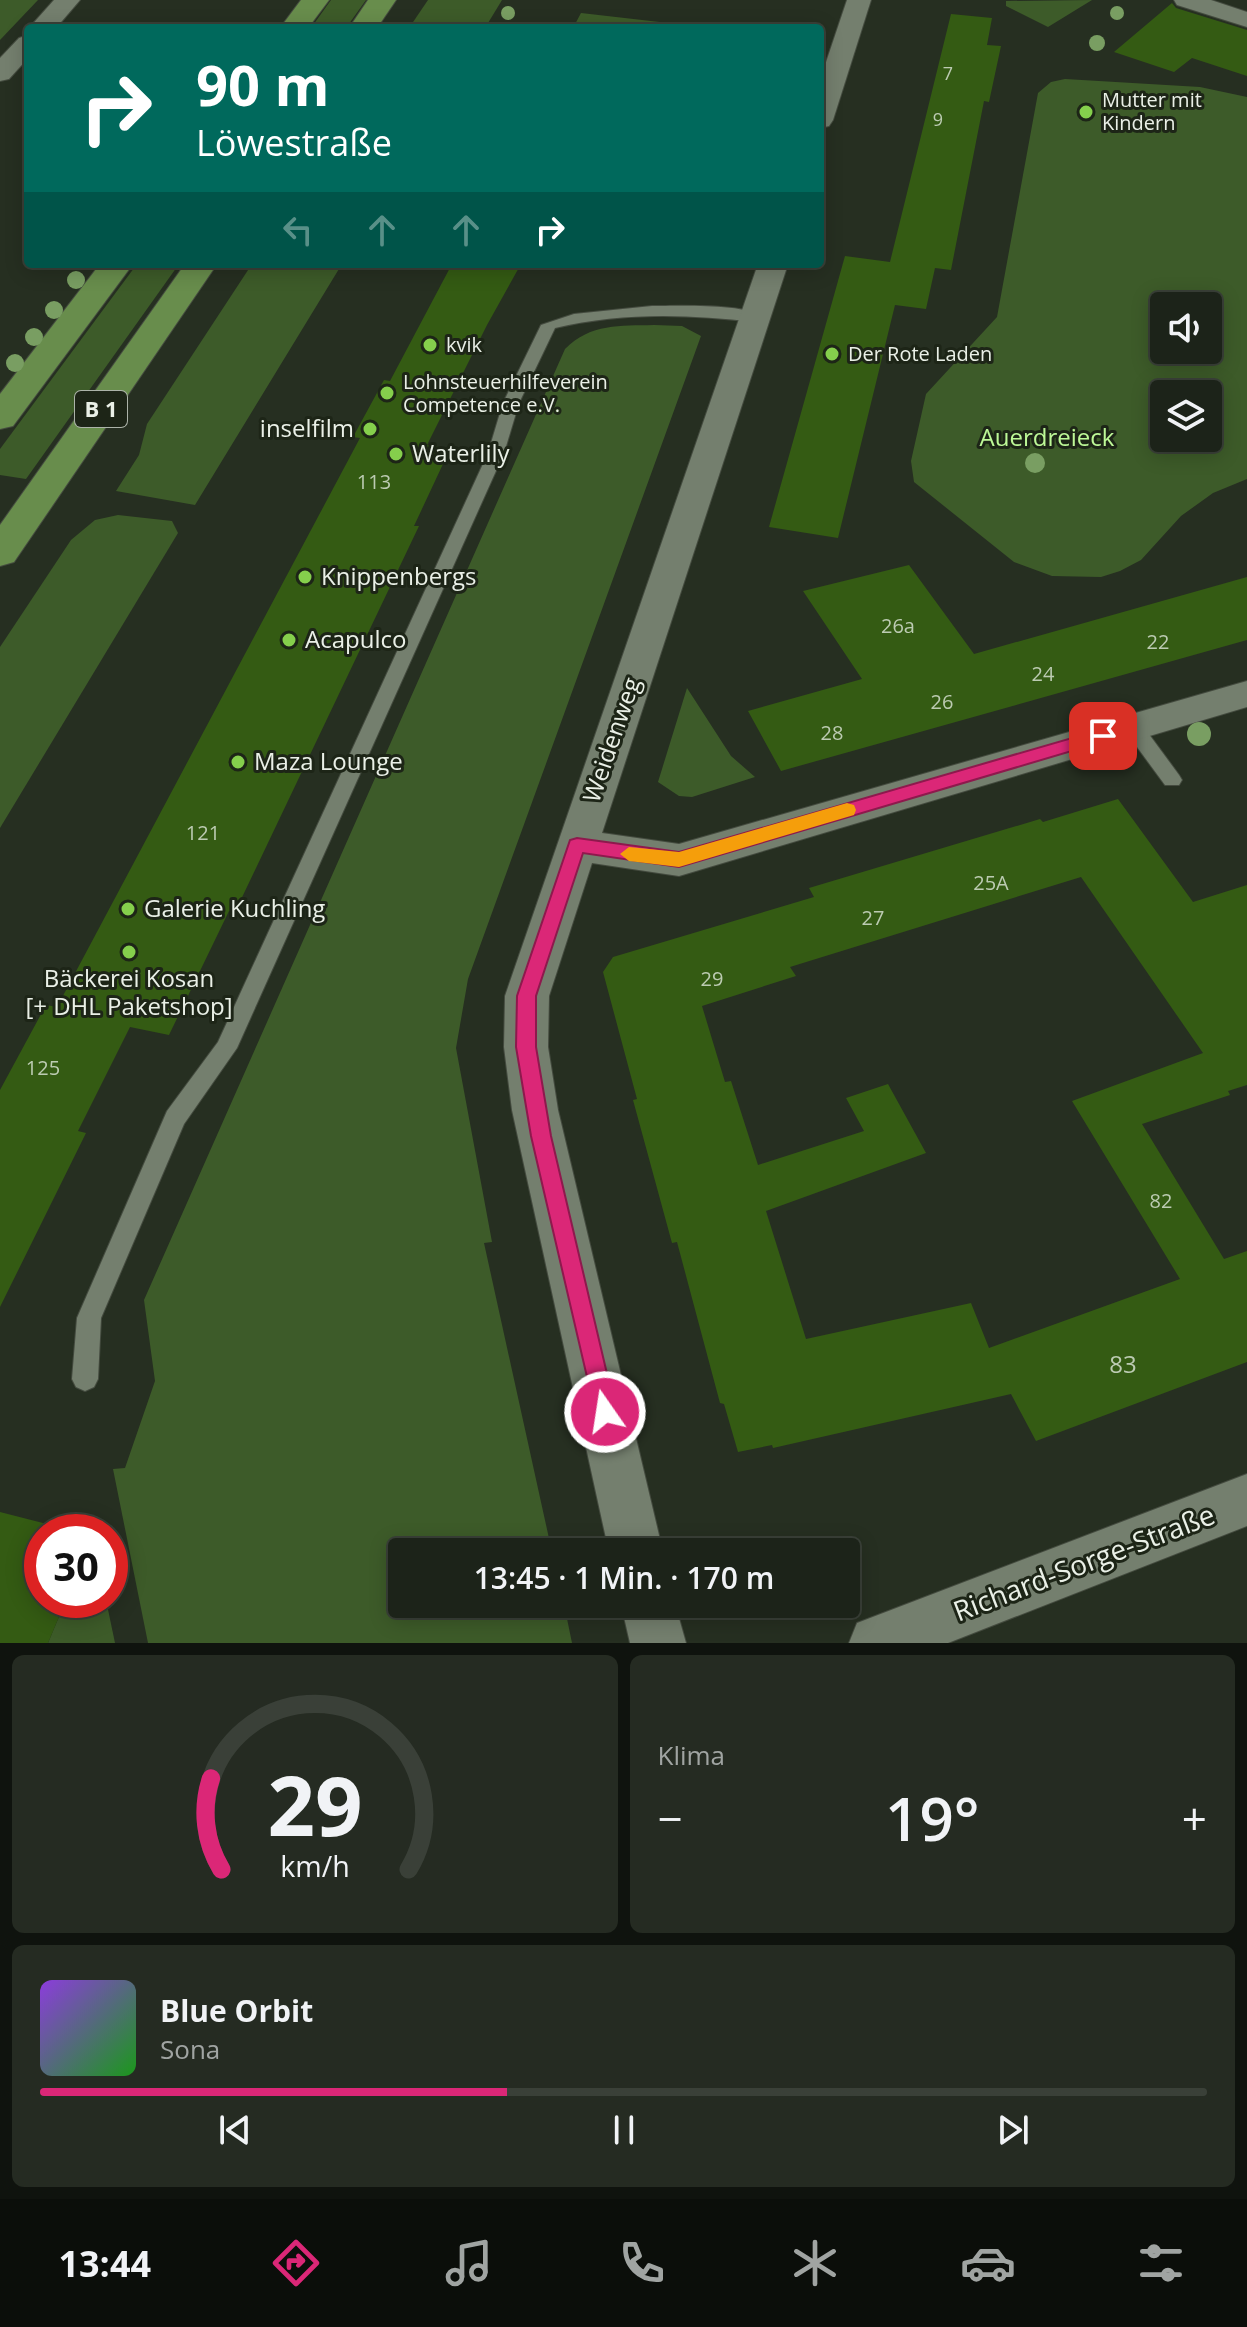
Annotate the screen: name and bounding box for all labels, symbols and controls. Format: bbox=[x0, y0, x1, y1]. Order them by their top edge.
text: 90 m bbox=[196, 46, 330, 122]
icon: right bbox=[64, 56, 168, 160]
house number: 7 bbox=[943, 61, 953, 85]
place label: Mutter mit Kindern bbox=[1102, 86, 1202, 136]
marker: Mutter mit Kindern bbox=[1077, 103, 1095, 121]
house number: 9 bbox=[933, 107, 943, 131]
text: Löwestraße bbox=[196, 118, 392, 167]
icon: left bbox=[276, 208, 320, 252]
icon: ahead bbox=[360, 208, 404, 252]
icon: ahead bbox=[444, 208, 488, 252]
icon: right bbox=[528, 208, 572, 252]
map controls bbox=[1150, 292, 1222, 452]
button: sound bbox=[1150, 292, 1222, 364]
place label: kvik bbox=[446, 331, 483, 358]
marker: kvik bbox=[421, 336, 439, 354]
place label: Der Rote Laden bbox=[848, 340, 992, 367]
marker: Der Rote Laden bbox=[823, 345, 841, 363]
place label: Lohnsteuerhilfeverein Competence e.V. bbox=[403, 368, 608, 418]
button: layers bbox=[1150, 380, 1222, 452]
marker: Lohnsteuerhilfeverein Competence e.V. bbox=[378, 384, 396, 402]
road number: B 1 bbox=[75, 391, 127, 427]
place label: inselfilm bbox=[260, 411, 354, 444]
marker: inselfilm bbox=[361, 420, 379, 438]
park label: Auerdreieck bbox=[980, 420, 1115, 453]
place label: Waterlily bbox=[412, 436, 511, 469]
marker: Waterlily bbox=[387, 445, 405, 463]
house number: 113 bbox=[357, 468, 391, 495]
place label: Knippenbergs bbox=[321, 559, 476, 592]
marker: Knippenbergs bbox=[296, 568, 314, 586]
house number: 26a bbox=[881, 612, 915, 639]
place label: Acapulco bbox=[305, 622, 406, 655]
house number: 22 bbox=[1147, 628, 1169, 655]
marker: Acapulco bbox=[280, 631, 298, 649]
house number: 24 bbox=[1032, 660, 1055, 687]
street label: Weidenweg bbox=[574, 673, 647, 806]
house number: 26 bbox=[931, 688, 953, 715]
pin bbox=[1069, 702, 1137, 770]
icon: arrive bbox=[1081, 714, 1125, 758]
house number: 28 bbox=[821, 719, 843, 746]
place label: Maza Lounge bbox=[254, 744, 403, 777]
marker: Maza Lounge bbox=[229, 753, 247, 771]
house number: 121 bbox=[186, 819, 220, 846]
house number: 25A bbox=[973, 869, 1009, 896]
place label: Galerie Kuchling bbox=[144, 891, 325, 924]
marker: Galerie Kuchling bbox=[119, 900, 137, 918]
house number: 27 bbox=[862, 904, 884, 931]
marker: Bäckerei Kosan [+ DHL Paketshop] bbox=[120, 943, 138, 961]
place label: Bäckerei Kosan [+ DHL Paketshop] bbox=[25, 961, 233, 1022]
house number: 29 bbox=[701, 965, 723, 992]
house number: 125 bbox=[26, 1054, 60, 1081]
house number: 82 bbox=[1150, 1187, 1172, 1214]
house number: 83 bbox=[1109, 1347, 1137, 1380]
position arrow bbox=[563, 1370, 647, 1454]
street label: Richard-Sorge-Straße bbox=[947, 1495, 1220, 1629]
speed limit sign: 30 bbox=[24, 1514, 128, 1618]
text: 13:45 · 1 Min. · 170 m bbox=[474, 1557, 774, 1598]
text: Klima bbox=[658, 1737, 725, 1773]
text: 29 bbox=[267, 1747, 362, 1860]
text: 19° bbox=[885, 1777, 979, 1859]
text: − bbox=[658, 1788, 683, 1848]
text: + bbox=[1182, 1788, 1207, 1848]
text: km/h bbox=[280, 1846, 349, 1885]
text: Blue Orbit bbox=[160, 1990, 313, 2031]
text: Sona bbox=[160, 2031, 220, 2067]
icon: previous bbox=[213, 2108, 257, 2152]
icon: pause bbox=[602, 2108, 646, 2152]
icon: next bbox=[991, 2108, 1035, 2152]
icon: directions bbox=[268, 2235, 324, 2291]
icon: music bbox=[441, 2235, 497, 2291]
icon: phone bbox=[614, 2235, 670, 2291]
icon: climate bbox=[787, 2235, 843, 2291]
icon: car bbox=[960, 2235, 1016, 2291]
icon: filters bbox=[1133, 2235, 1189, 2291]
text: 13:44 bbox=[58, 2239, 151, 2288]

